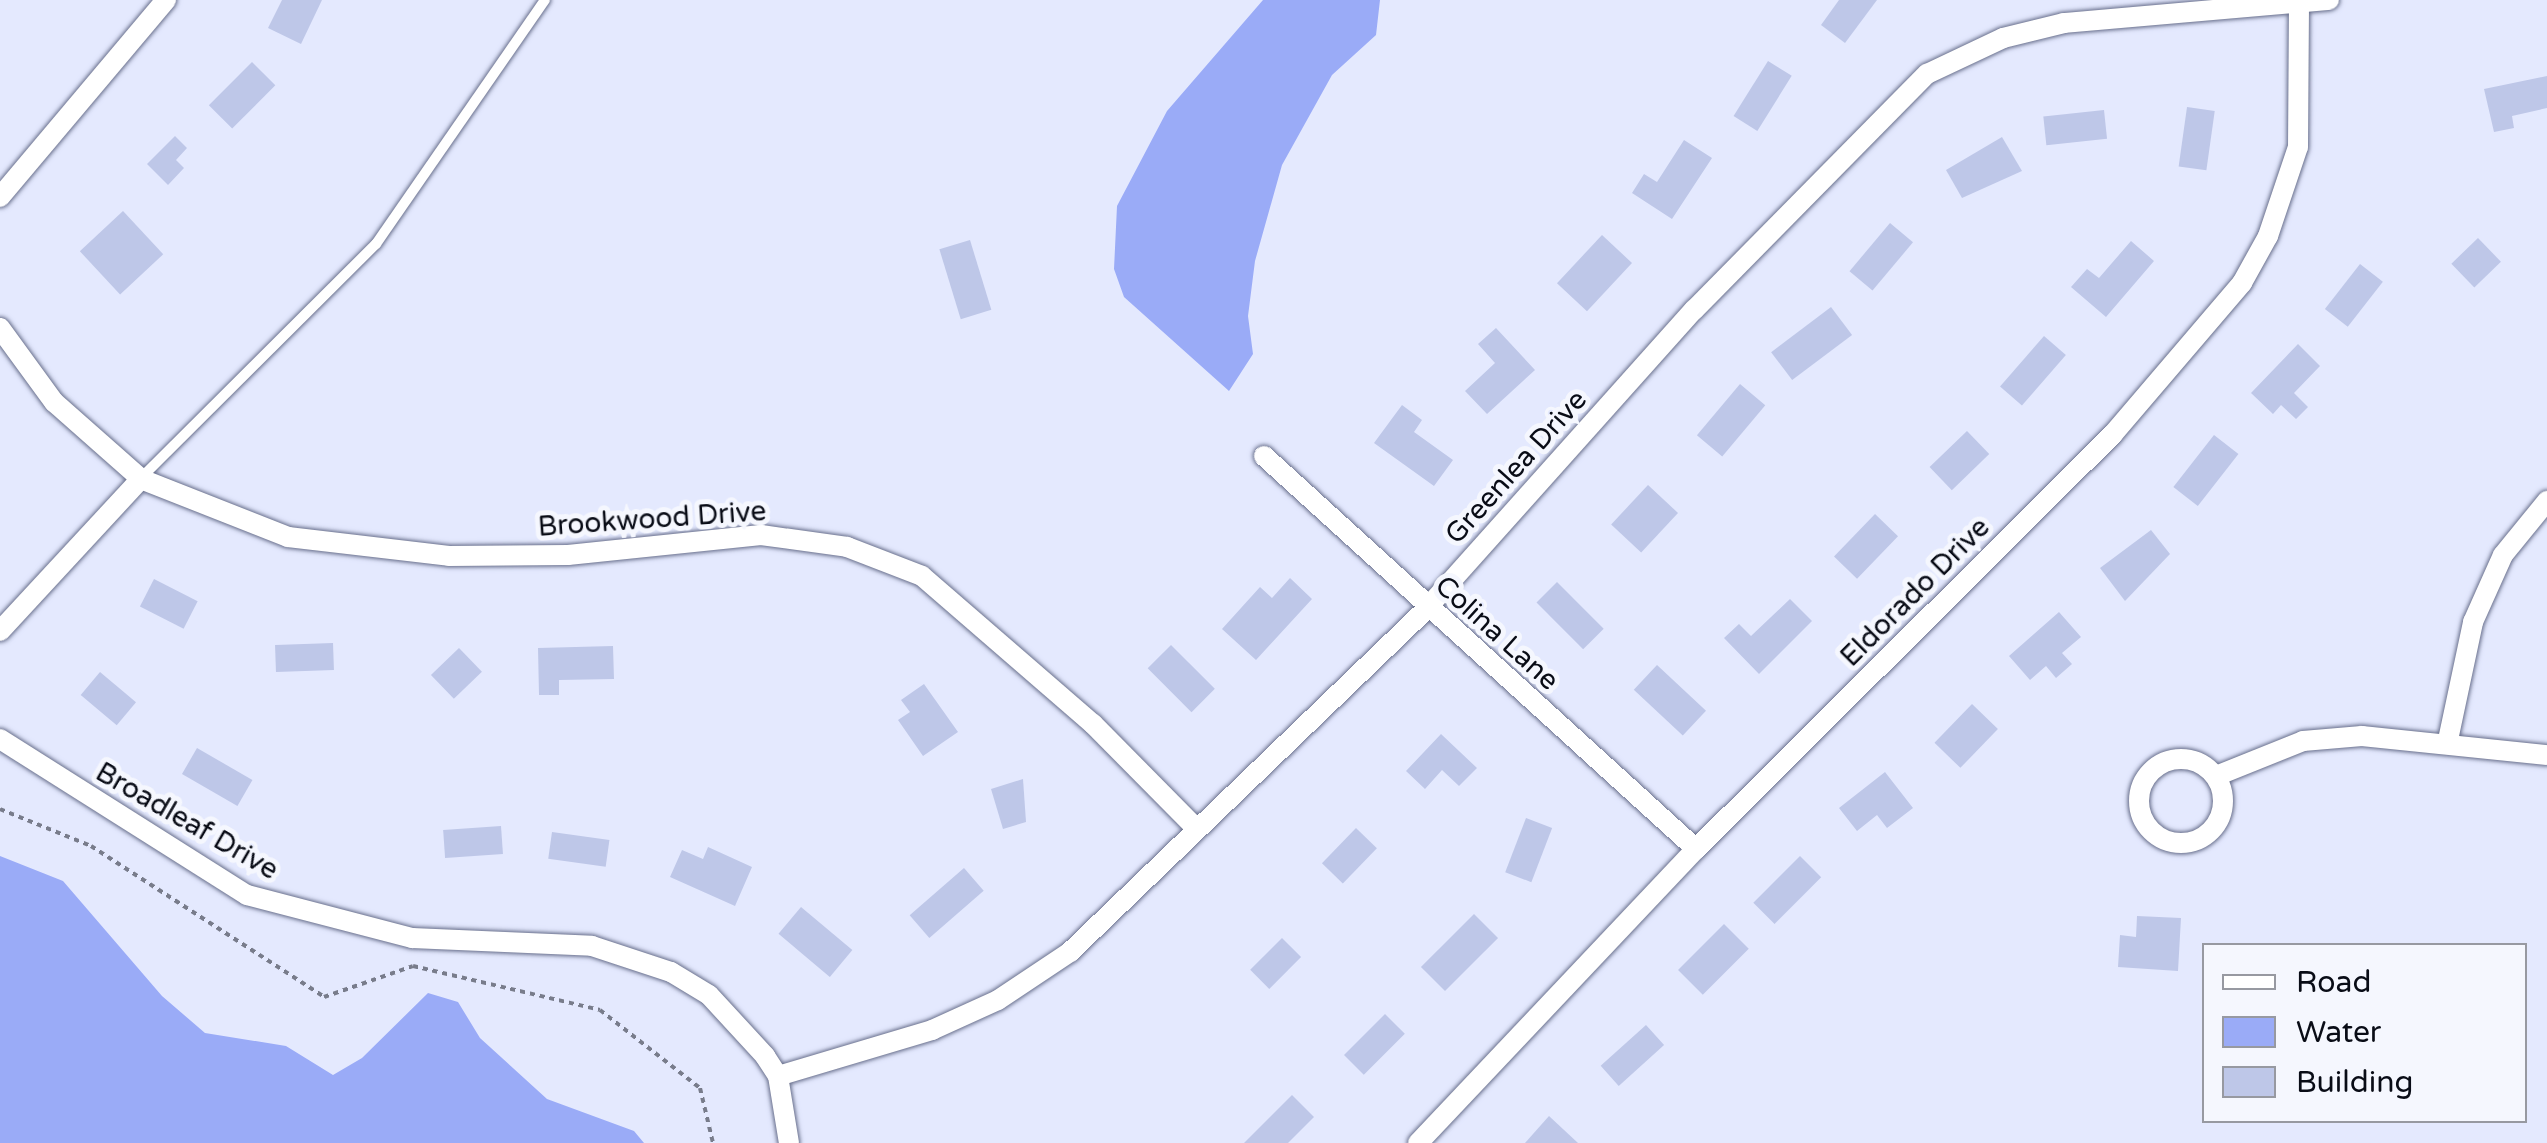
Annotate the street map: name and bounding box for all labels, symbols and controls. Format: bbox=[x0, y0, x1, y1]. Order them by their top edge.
street label: Greenlea Drive bbox=[1438, 383, 1594, 551]
street label: Brookwood Drive bbox=[537, 494, 767, 544]
street label: Eldorado Drive bbox=[1833, 510, 1997, 674]
street label: Colina Lane bbox=[1428, 569, 1566, 697]
street label: Broadleaf Drive bbox=[90, 755, 284, 887]
legend bbox=[2202, 943, 2527, 1123]
text: Road bbox=[2296, 964, 2371, 1001]
text: Water bbox=[2296, 1014, 2381, 1051]
text: Building bbox=[2296, 1064, 2413, 1101]

